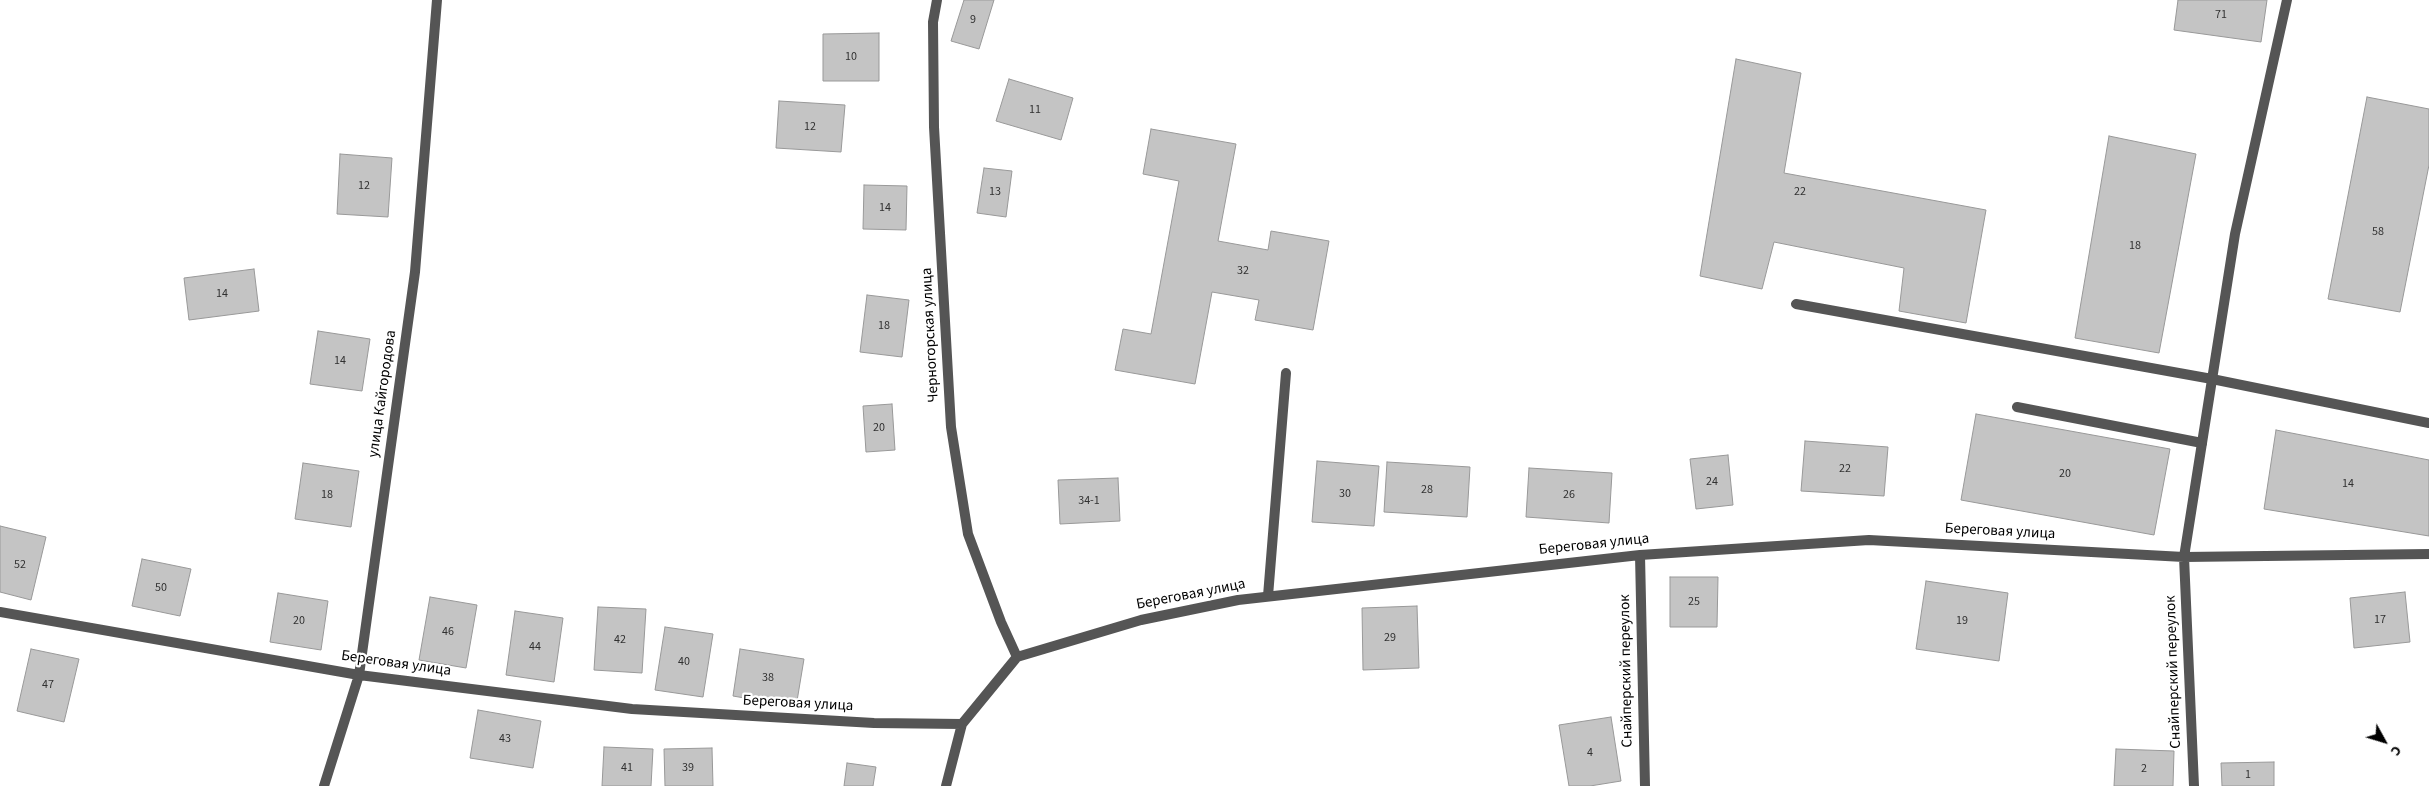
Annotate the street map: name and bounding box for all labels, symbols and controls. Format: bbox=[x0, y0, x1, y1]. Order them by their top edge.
house number: 71 bbox=[2215, 8, 2227, 22]
house number: 9 bbox=[970, 13, 976, 27]
house number: 10 bbox=[845, 50, 857, 64]
house number: 11 bbox=[1029, 103, 1041, 117]
house number: 12 bbox=[804, 120, 816, 134]
house number: 12 bbox=[358, 179, 370, 193]
house number: 13 bbox=[989, 185, 1001, 199]
house number: 22 bbox=[1794, 185, 1806, 199]
house number: 14 bbox=[879, 201, 891, 215]
house number: 58 bbox=[2372, 225, 2384, 239]
house number: 18 bbox=[2129, 239, 2141, 253]
house number: 32 bbox=[1237, 264, 1249, 278]
street label: Черногорская улица bbox=[918, 267, 944, 403]
house number: 14 bbox=[216, 287, 228, 301]
house number: 18 bbox=[878, 319, 890, 333]
street label: улица Кайгородова bbox=[365, 329, 401, 459]
house number: 14 bbox=[334, 354, 346, 368]
house number: 20 bbox=[873, 421, 885, 435]
house number: 22 bbox=[1839, 462, 1851, 476]
house number: 20 bbox=[2059, 467, 2071, 481]
house number: 24 bbox=[1706, 475, 1718, 489]
house number: 14 bbox=[2342, 477, 2354, 491]
house number: 28 bbox=[1421, 483, 1433, 497]
house number: 30 bbox=[1339, 487, 1351, 501]
house number: 18 bbox=[321, 488, 333, 502]
house number: 26 bbox=[1563, 488, 1575, 502]
house number: 34-1 bbox=[1078, 494, 1100, 508]
street label: Береговая улица bbox=[1944, 520, 2056, 544]
street label: Береговая улица bbox=[1538, 530, 1650, 560]
house number: 52 bbox=[14, 558, 26, 572]
street label: Береговая улица bbox=[1135, 576, 1247, 614]
house number: 50 bbox=[155, 581, 167, 595]
street label: Снайперский переулок bbox=[1617, 594, 1637, 748]
house number: 25 bbox=[1688, 595, 1700, 609]
street label: Снайперский переулок bbox=[2162, 595, 2186, 749]
house number: 17 bbox=[2374, 613, 2386, 627]
house number: 20 bbox=[293, 614, 305, 628]
house number: 19 bbox=[1956, 614, 1968, 628]
house number: 46 bbox=[442, 625, 454, 639]
house number: 29 bbox=[1384, 631, 1396, 645]
house number: 42 bbox=[614, 633, 626, 647]
house number: 44 bbox=[529, 640, 541, 654]
street label: Береговая улица bbox=[340, 647, 452, 681]
house number: 40 bbox=[678, 655, 690, 669]
house number: 38 bbox=[762, 671, 774, 685]
house number: 47 bbox=[42, 678, 54, 692]
street label: Береговая улица bbox=[742, 692, 854, 716]
north arrow bbox=[2359, 716, 2409, 766]
house number: 43 bbox=[499, 732, 511, 746]
text: С bbox=[2385, 741, 2406, 760]
house number: 4 bbox=[1587, 746, 1593, 760]
house number: 41 bbox=[621, 761, 633, 775]
house number: 39 bbox=[682, 761, 694, 775]
house number: 2 bbox=[2141, 762, 2147, 776]
house number: 1 bbox=[2245, 768, 2251, 782]

